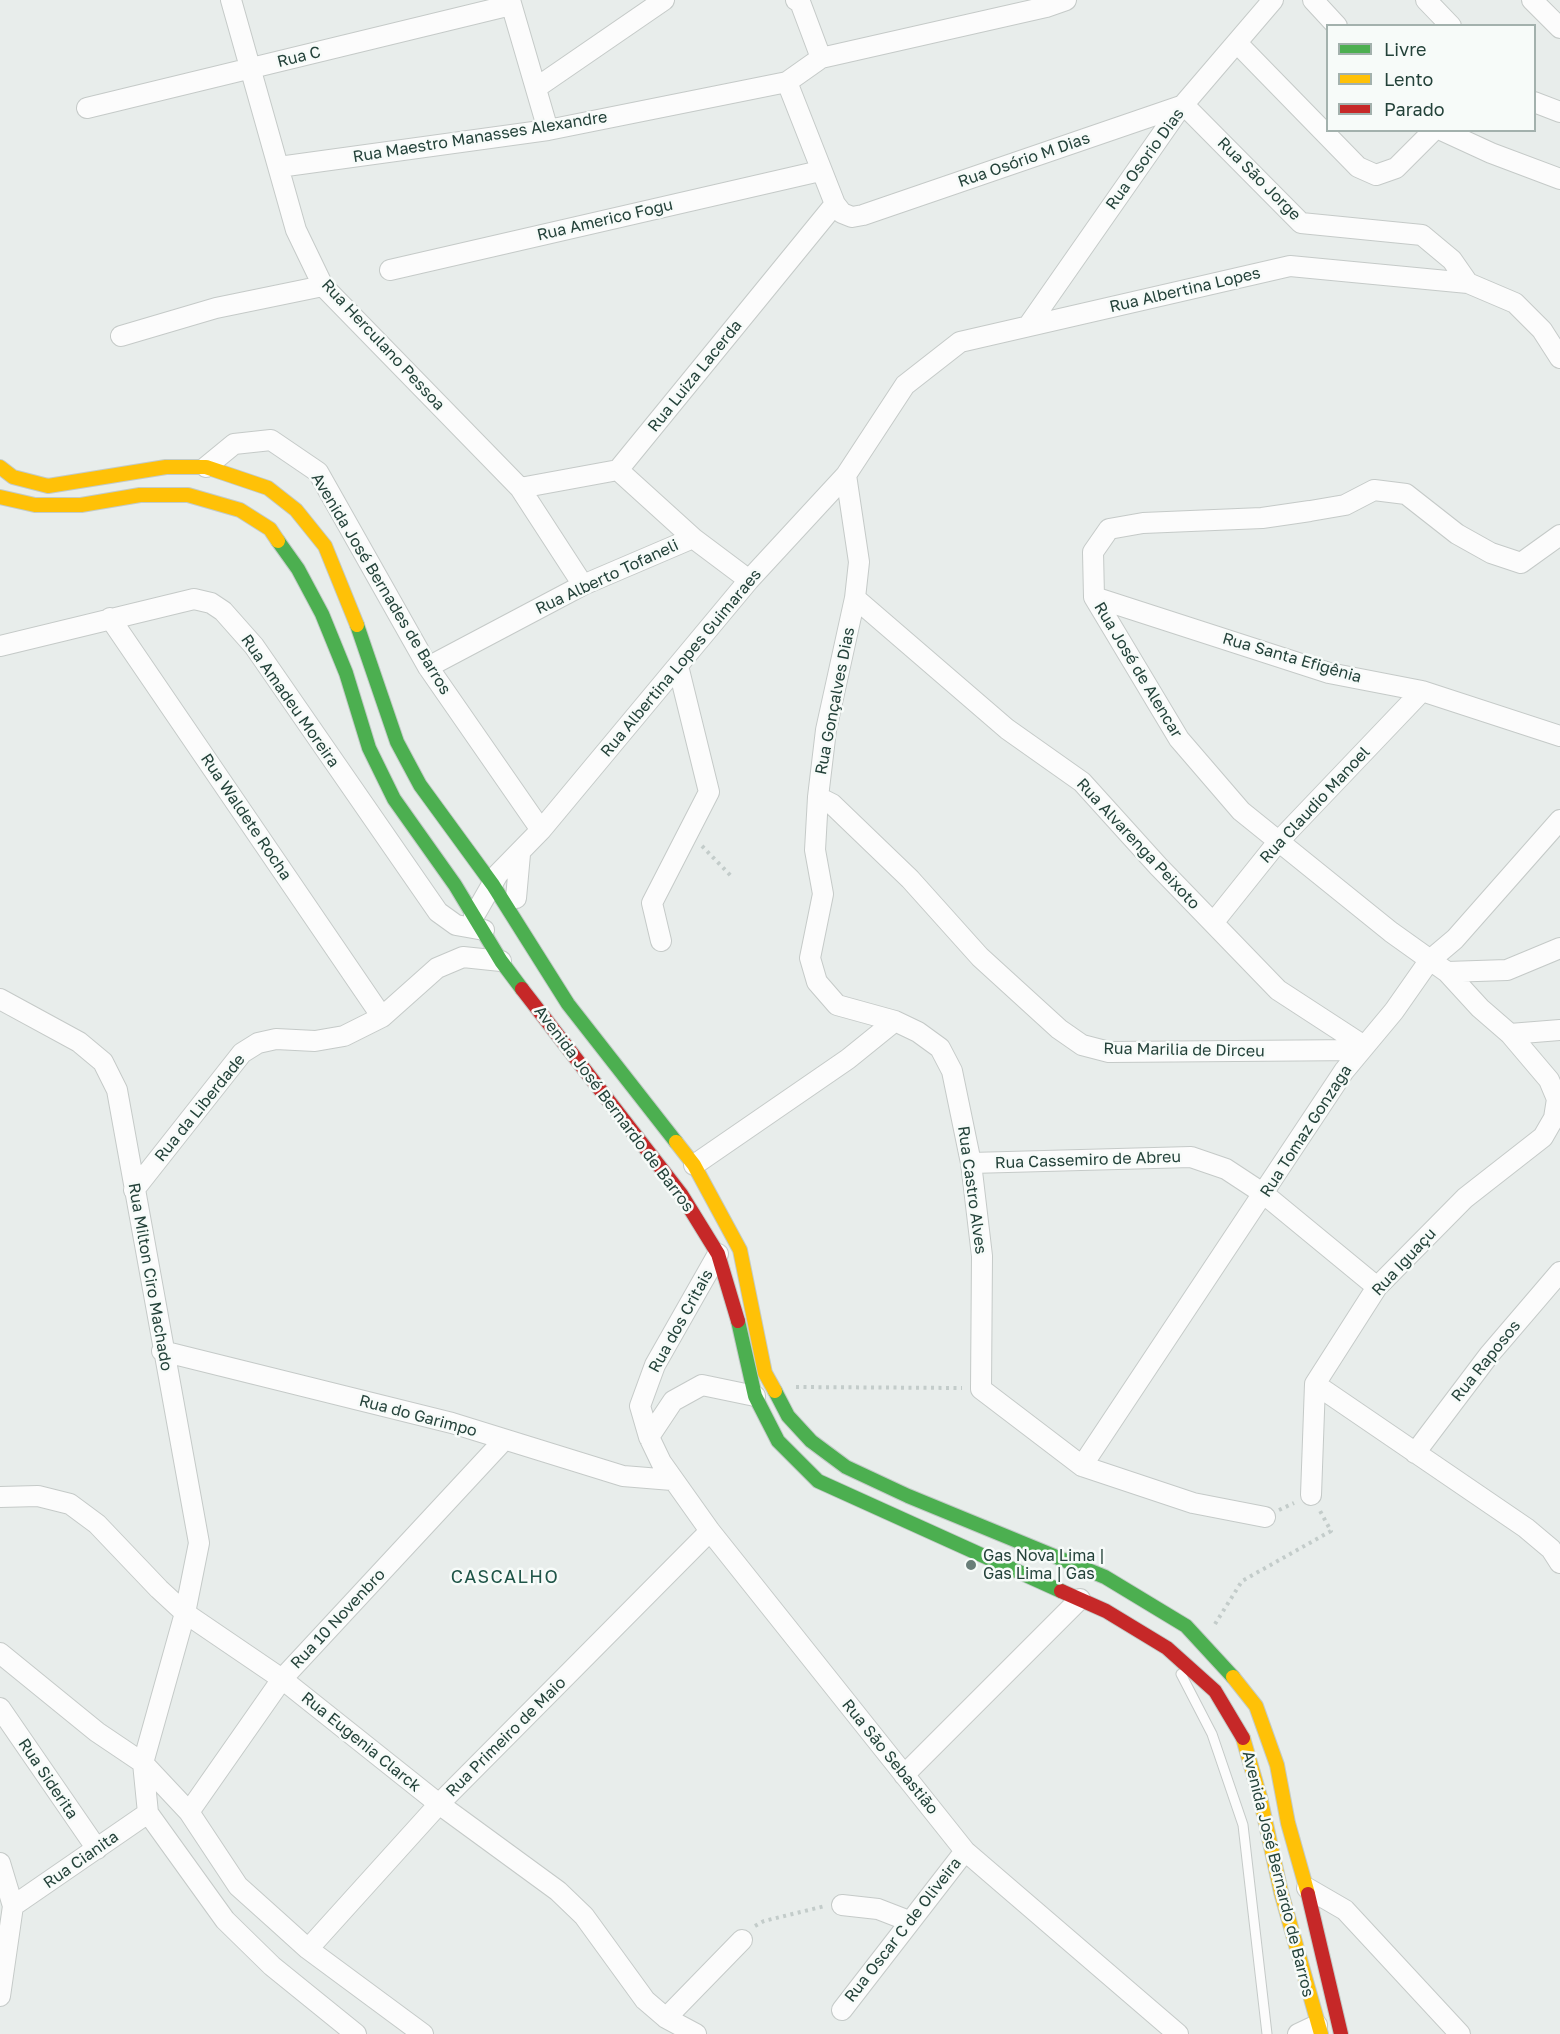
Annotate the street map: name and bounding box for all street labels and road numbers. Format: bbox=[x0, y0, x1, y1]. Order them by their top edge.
street label: Rua C bbox=[275, 42, 323, 72]
street label: Rua Osorio Dias bbox=[1102, 105, 1188, 213]
street label: Rua Maestro Manasses Alexandre bbox=[351, 107, 609, 167]
street label: Rua Osório M Dias bbox=[956, 128, 1092, 192]
street label: Rua São Jorge bbox=[1213, 133, 1305, 225]
street label: Rua Americo Fogu bbox=[535, 195, 675, 245]
street label: Rua Albertina Lopes bbox=[1108, 263, 1262, 317]
street label: Rua Herculano Pessoa bbox=[317, 276, 449, 414]
street label: Rua Luiza Lacerda bbox=[644, 316, 746, 436]
street label: Avenida José Bernades de Barros bbox=[307, 470, 455, 698]
street label: Rua Alberto Tofaneli bbox=[532, 535, 682, 619]
street label: Rua Albertina Lopes Guimaraes bbox=[597, 565, 765, 761]
street label: Rua José de Alencar bbox=[1090, 599, 1186, 741]
street label: Rua Gonçalves Dias bbox=[811, 626, 859, 776]
street label: Rua Santa Efigênia bbox=[1220, 629, 1364, 687]
street label: Rua Amadeu Moreira bbox=[237, 631, 343, 771]
street label: Rua Claudio Manoel bbox=[1256, 743, 1374, 867]
street label: Rua Waldete Rocha bbox=[196, 750, 296, 884]
street label: Rua Alvarenga Peixoto bbox=[1072, 775, 1204, 913]
street label: Avenida José Bernardo de Barros bbox=[530, 1002, 698, 1216]
street label: Rua Marilia de Dirceu bbox=[1103, 1039, 1265, 1061]
street label: Rua da Liberdade bbox=[151, 1050, 249, 1166]
street label: Rua Tomaz Gonzaga bbox=[1256, 1061, 1356, 1201]
street label: Rua Castro Alves bbox=[953, 1125, 991, 1255]
street label: Rua Cassemiro de Abreu bbox=[995, 1147, 1181, 1173]
street label: Rua Milton Ciro Machado bbox=[124, 1181, 176, 1373]
street label: Rua Iguaçu bbox=[1368, 1224, 1440, 1300]
street label: Rua dos Critais bbox=[645, 1266, 717, 1376]
street label: Rua Raposos bbox=[1447, 1316, 1525, 1406]
street label: Rua do Garimpo bbox=[357, 1391, 479, 1441]
street label: Rua 10 Novenbro bbox=[287, 1565, 389, 1673]
street label: Rua Primeiro de Maio bbox=[442, 1673, 570, 1801]
street label: Rua Eugenia Clarck bbox=[297, 1688, 425, 1796]
street label: Rua São Sebastião bbox=[838, 1696, 942, 1818]
street label: Rua Siderita bbox=[14, 1735, 82, 1823]
street label: Avenida José Bernardo de Barros bbox=[1238, 1749, 1318, 1999]
street label: Rua Cianita bbox=[40, 1827, 122, 1893]
street label: Rua Oscar C de Oliveira bbox=[841, 1854, 965, 2006]

